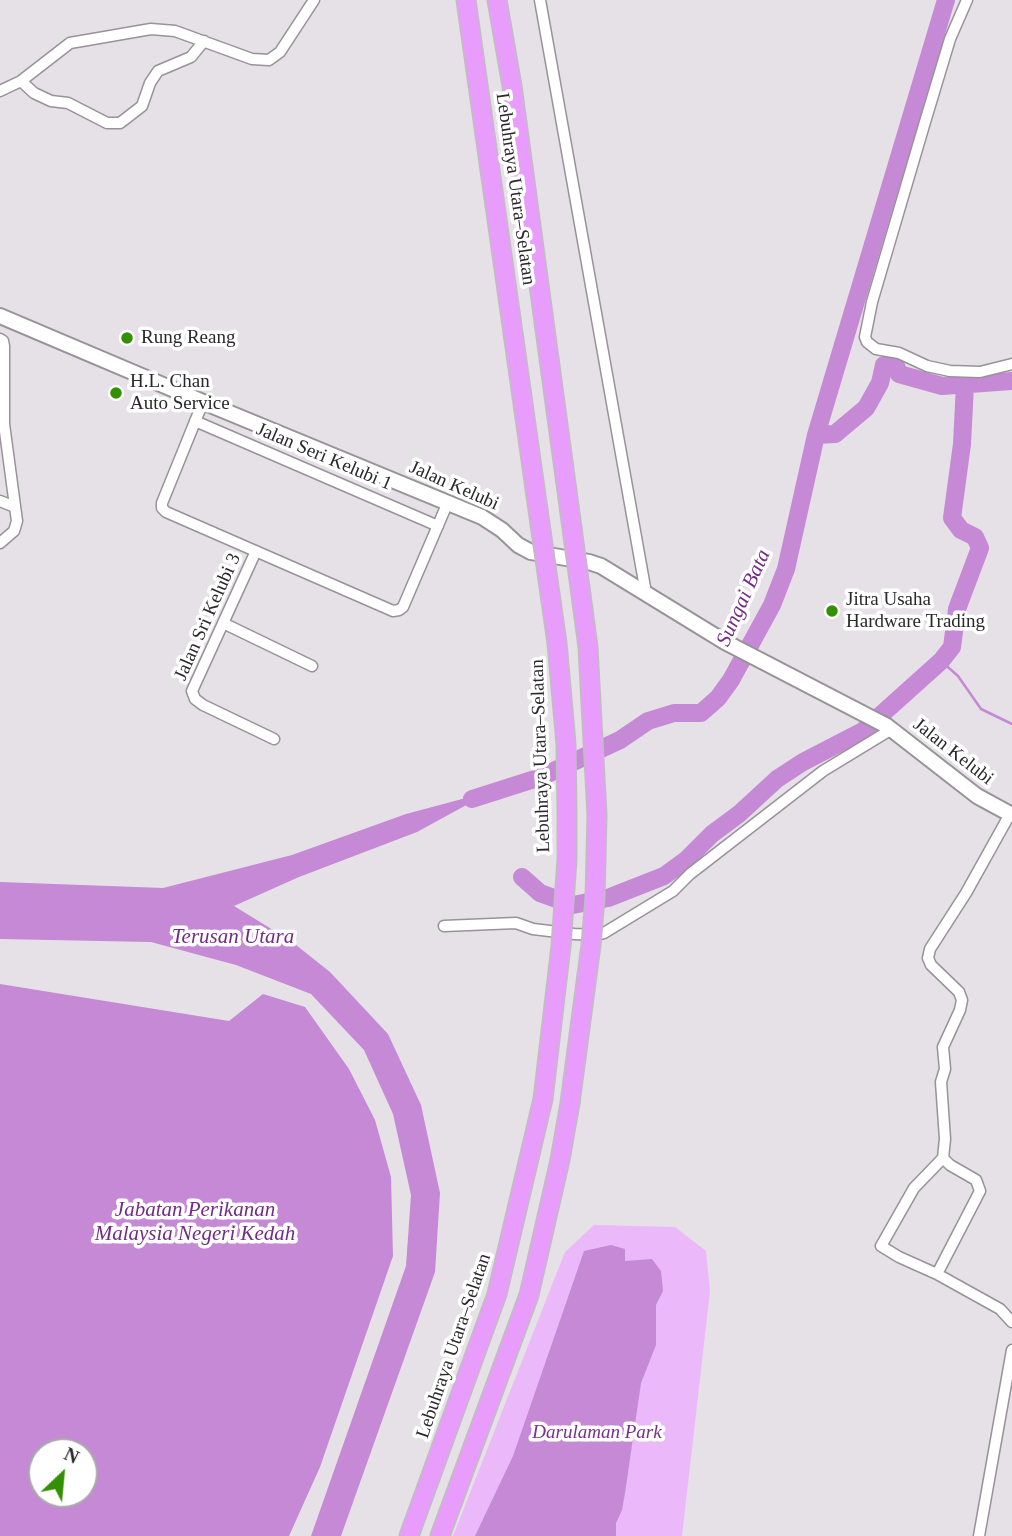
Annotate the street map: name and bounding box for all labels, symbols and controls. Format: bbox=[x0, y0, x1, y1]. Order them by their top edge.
street label: Lebuhraya Utara–Selatan bbox=[490, 92, 540, 286]
place label: Rung Reang bbox=[141, 327, 235, 349]
marker: Rung Reang bbox=[119, 330, 135, 346]
place label: H.L. Chan Auto Service bbox=[130, 371, 230, 415]
marker: H.L. Chan Auto Service bbox=[108, 385, 124, 401]
street label: Jalan Seri Kelubi 1 bbox=[253, 418, 395, 496]
street label: Jalan Kelubi bbox=[406, 456, 502, 516]
water label: Sungai Bata bbox=[711, 546, 777, 650]
street label: Jalan Sri Kelubi 3 bbox=[170, 550, 246, 684]
place label: Jitra Usaha Hardware Trading bbox=[846, 589, 985, 633]
marker: Jitra Usaha Hardware Trading bbox=[824, 603, 840, 619]
street label: Lebuhraya Utara–Selatan bbox=[526, 659, 556, 853]
street label: Jalan Kelubi bbox=[908, 714, 998, 790]
water label: Terusan Utara bbox=[172, 924, 294, 950]
water label: Jabatan Perikanan Malaysia Negeri Kedah bbox=[95, 1197, 295, 1247]
street label: Lebuhraya Utara–Selatan bbox=[412, 1251, 496, 1441]
park label: Darulaman Park bbox=[532, 1422, 662, 1444]
north arrow bbox=[28, 1438, 98, 1508]
text: N bbox=[61, 1443, 82, 1468]

